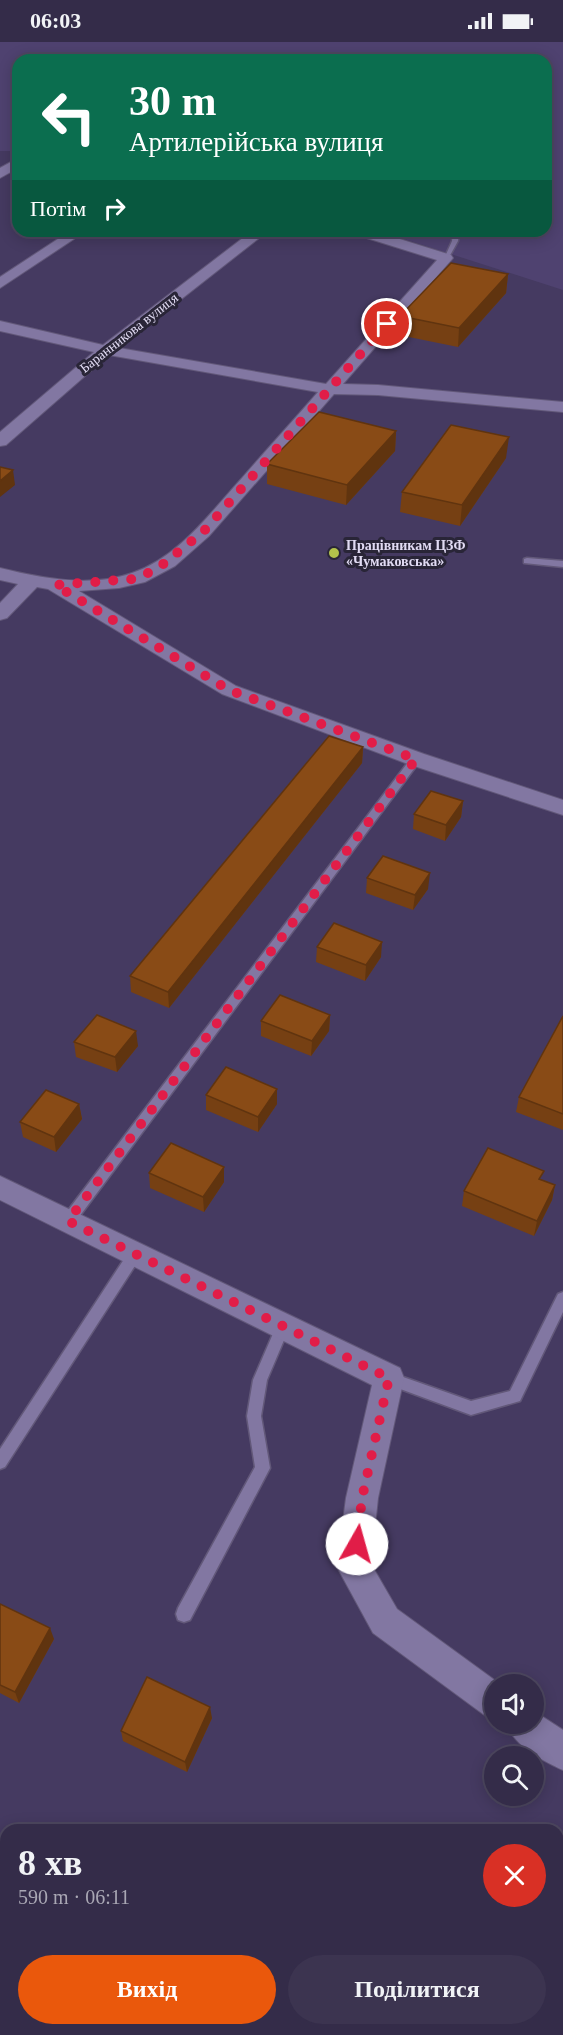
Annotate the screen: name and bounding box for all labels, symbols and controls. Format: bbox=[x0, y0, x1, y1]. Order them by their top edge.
text: 06:03 bbox=[30, 8, 81, 33]
icon: left bbox=[30, 78, 108, 156]
text: 30 m bbox=[129, 78, 217, 124]
text: Артилерійська вулиця bbox=[129, 127, 383, 157]
icon: right bbox=[98, 192, 131, 225]
text: Потім bbox=[30, 196, 86, 221]
street label: Баранникова вулиця bbox=[77, 290, 181, 376]
pin bbox=[361, 298, 412, 349]
icon: arrive bbox=[370, 307, 403, 340]
place label: Працівникам ЦЗФ «Чумаковська» bbox=[346, 538, 466, 569]
marker: Працівникам ЦЗФ «Чумаковська» bbox=[327, 546, 341, 560]
position arrow bbox=[325, 1512, 389, 1576]
map controls bbox=[484, 1674, 544, 1806]
button: sound bbox=[484, 1674, 544, 1734]
button: search bbox=[484, 1746, 544, 1806]
text: 8 хв bbox=[18, 1843, 82, 1883]
button: close bbox=[483, 1844, 546, 1907]
text: 590 m · 06:11 bbox=[18, 1886, 130, 1908]
button: Вихід bbox=[18, 1955, 276, 2024]
button: Поділитися bbox=[288, 1955, 546, 2024]

